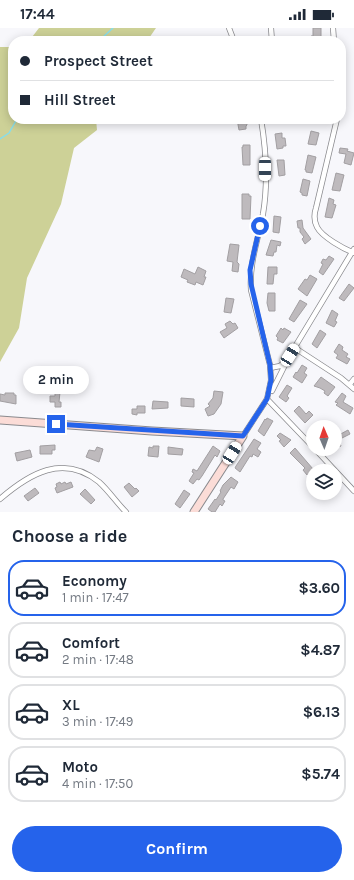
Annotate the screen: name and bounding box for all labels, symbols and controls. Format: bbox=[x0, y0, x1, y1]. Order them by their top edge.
text: 17:44 bbox=[20, 5, 55, 23]
text: Prospect Street bbox=[44, 52, 153, 70]
text: Hill Street bbox=[44, 91, 116, 109]
car bbox=[259, 157, 271, 181]
route start bbox=[251, 217, 269, 235]
car bbox=[279, 342, 301, 368]
callout: 2 min bbox=[23, 366, 89, 394]
text: 2 min bbox=[38, 372, 74, 387]
route end bbox=[47, 415, 65, 433]
north arrow bbox=[306, 420, 342, 456]
map controls bbox=[306, 420, 342, 500]
car bbox=[221, 440, 243, 466]
button: layers bbox=[306, 464, 342, 500]
text: Choose a ride bbox=[12, 525, 127, 547]
icon: car bbox=[14, 570, 50, 606]
text: Economy bbox=[62, 572, 127, 590]
text: $3.60 bbox=[299, 579, 340, 597]
text: 1 min · 17:47 bbox=[62, 590, 129, 605]
icon: car bbox=[14, 632, 50, 668]
text: Comfort bbox=[62, 634, 120, 652]
text: $4.87 bbox=[300, 641, 340, 659]
text: 2 min · 17:48 bbox=[62, 652, 134, 667]
icon: car bbox=[14, 694, 50, 730]
text: XL bbox=[62, 696, 80, 714]
text: $6.13 bbox=[303, 703, 340, 721]
text: 3 min · 17:49 bbox=[62, 714, 133, 729]
icon: car bbox=[14, 756, 50, 792]
text: Moto bbox=[62, 758, 98, 776]
text: $5.74 bbox=[301, 765, 340, 783]
text: 4 min · 17:50 bbox=[62, 776, 133, 791]
button: Confirm bbox=[12, 826, 342, 872]

